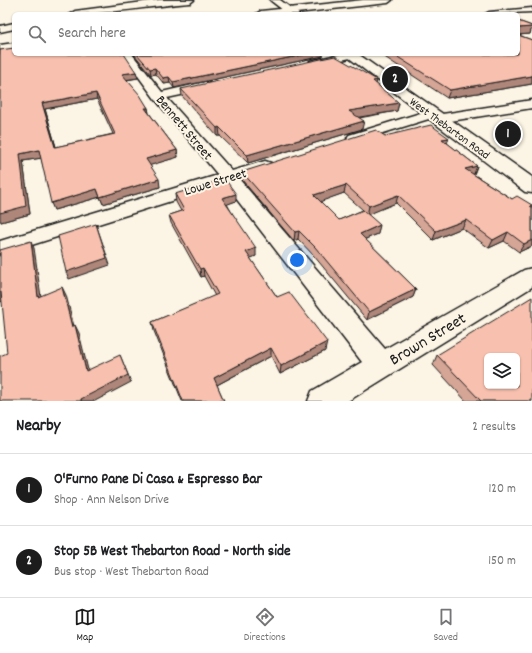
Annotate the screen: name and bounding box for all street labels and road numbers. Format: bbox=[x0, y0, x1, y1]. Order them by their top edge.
street label: Bennett Street bbox=[150, 91, 217, 165]
street label: West Thebarton Road bbox=[405, 94, 493, 164]
street label: Lowe Street bbox=[182, 164, 249, 202]
street label: Brown Street bbox=[386, 308, 472, 373]

